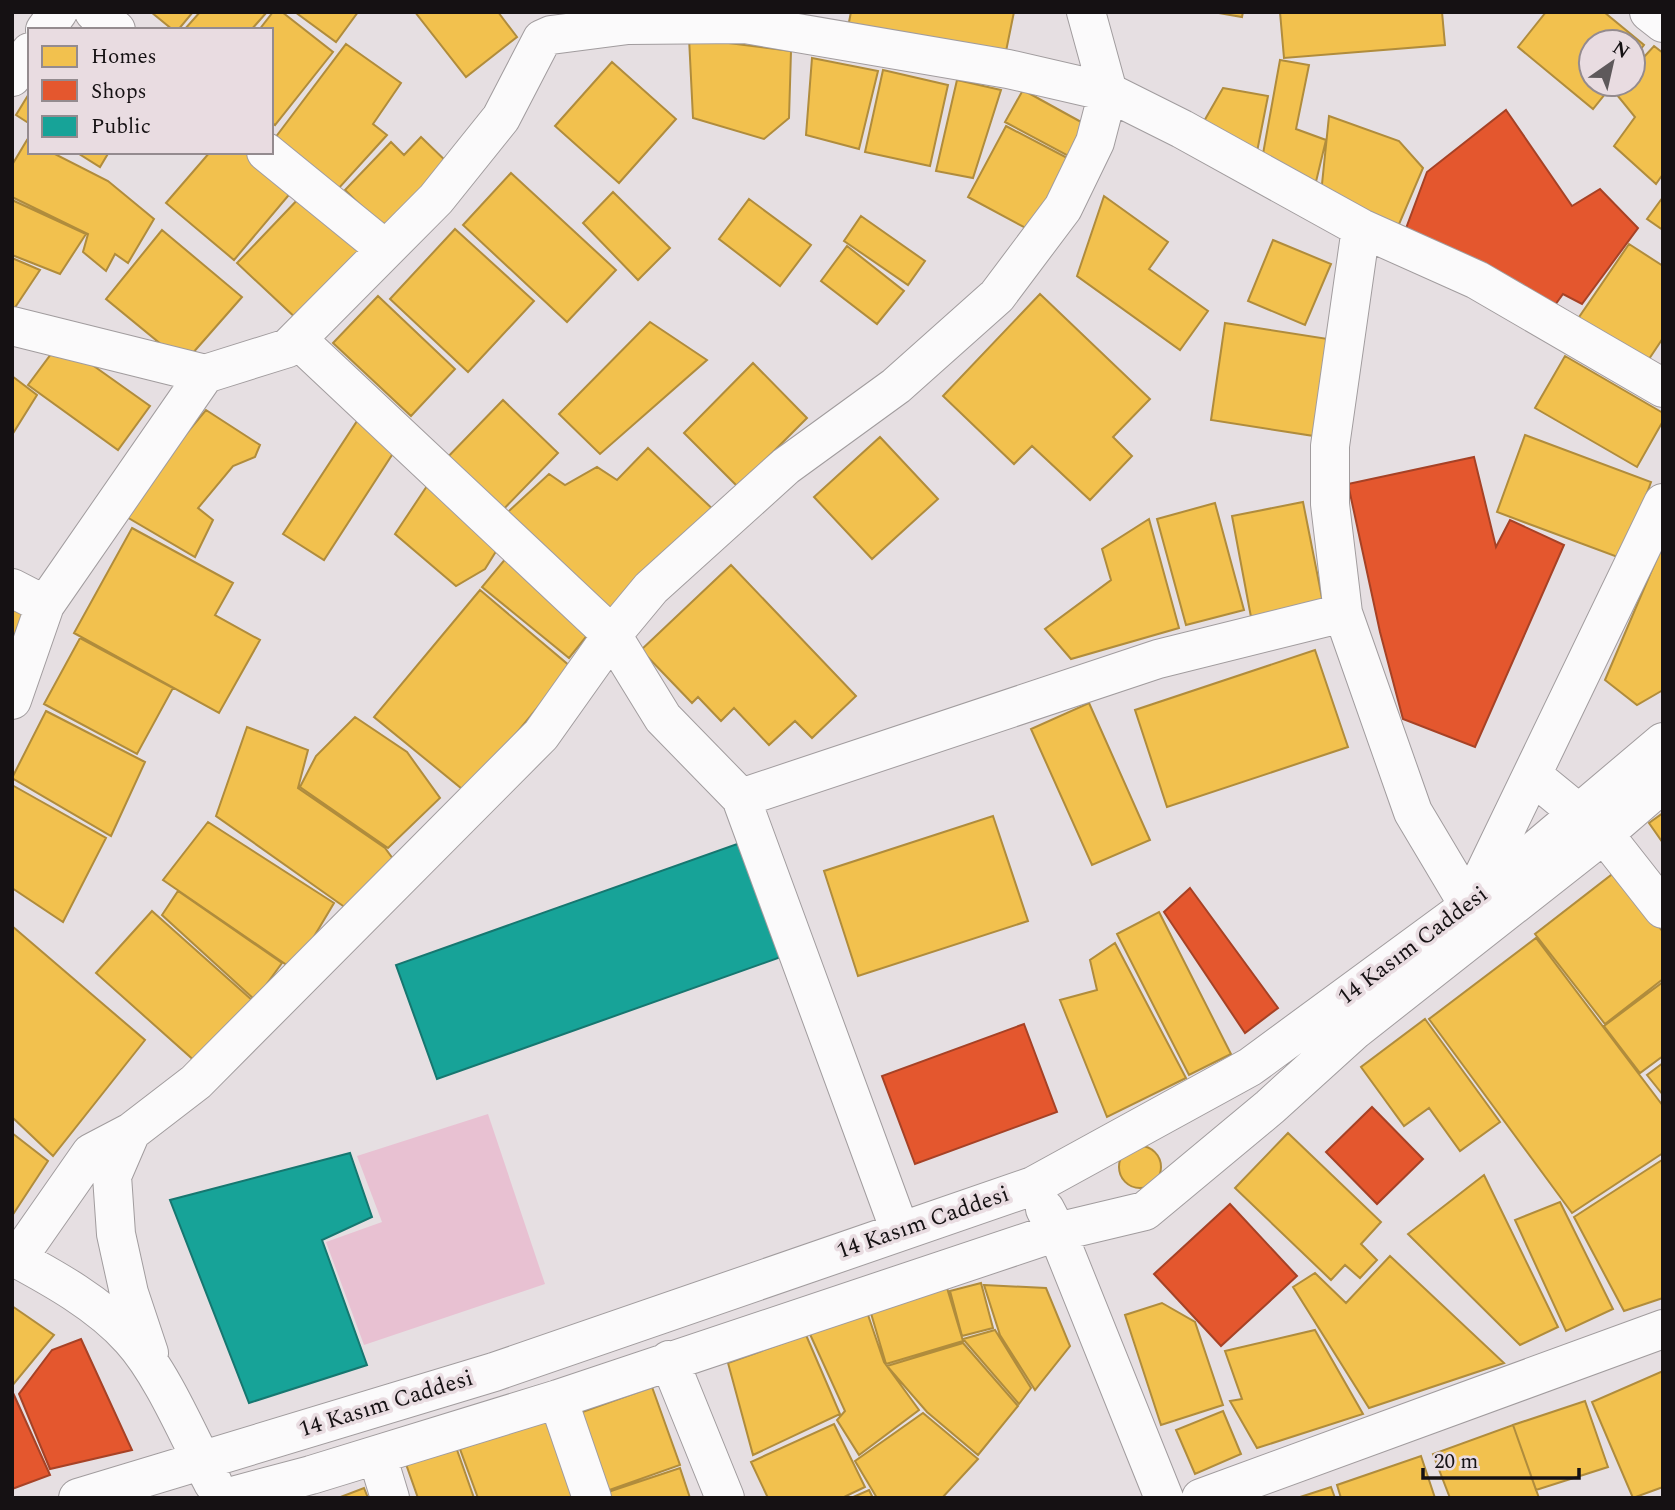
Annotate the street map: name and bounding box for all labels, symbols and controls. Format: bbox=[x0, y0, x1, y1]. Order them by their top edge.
legend bbox=[28, 28, 273, 154]
north arrow bbox=[1577, 28, 1647, 98]
text: N bbox=[1606, 34, 1635, 67]
text: Homes bbox=[91, 41, 157, 73]
text: Shops bbox=[91, 76, 147, 108]
text: Public bbox=[91, 111, 151, 143]
street label: 14 Kasım Caddesi bbox=[1330, 878, 1496, 1014]
street label: 14 Kasım Caddesi bbox=[832, 1177, 1014, 1269]
street label: 14 Kasım Caddesi bbox=[294, 1361, 478, 1447]
scale bar bbox=[1423, 1436, 1579, 1480]
text: 20 m bbox=[1434, 1446, 1478, 1478]

